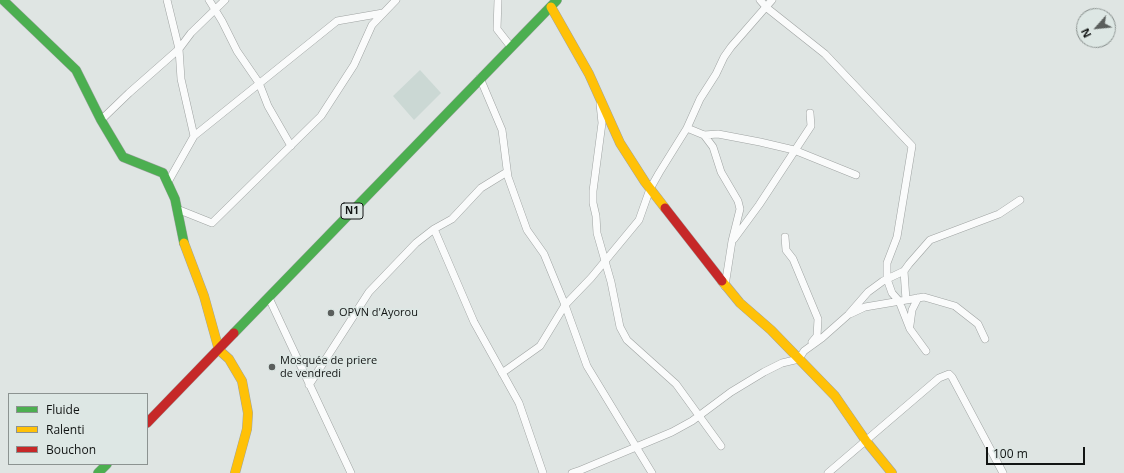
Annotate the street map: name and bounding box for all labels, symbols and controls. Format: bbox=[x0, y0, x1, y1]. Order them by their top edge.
north arrow bbox=[1076, 8, 1116, 48]
text: N bbox=[1077, 26, 1094, 41]
road number: N1 bbox=[341, 203, 363, 219]
place label: OPVN d'Ayorou bbox=[339, 306, 418, 320]
marker: OPVN d'Ayorou bbox=[326, 308, 336, 318]
place label: Mosquée de priere de vendredi bbox=[280, 354, 377, 380]
marker: Mosquée de priere de vendredi bbox=[267, 362, 277, 372]
legend bbox=[8, 393, 148, 465]
text: Fluide bbox=[46, 401, 80, 418]
text: Ralenti bbox=[46, 421, 85, 438]
scale bar bbox=[988, 439, 1087, 465]
text: Bouchon bbox=[46, 441, 96, 458]
text: 100 m bbox=[993, 445, 1028, 462]

